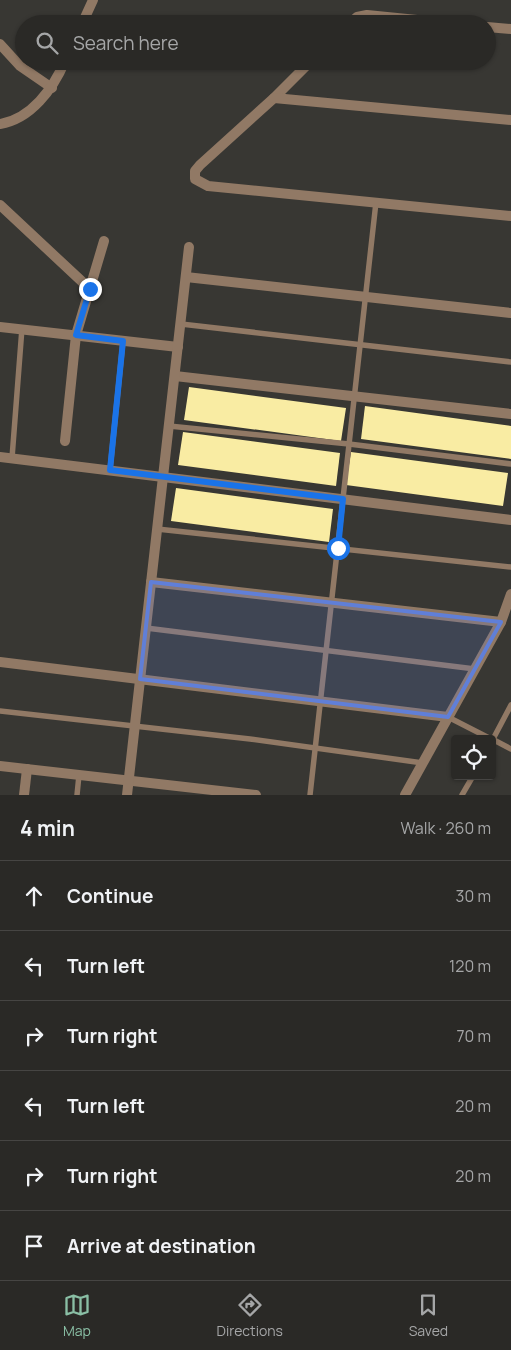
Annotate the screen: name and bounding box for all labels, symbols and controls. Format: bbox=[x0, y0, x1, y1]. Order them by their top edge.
search box bbox=[15, 15, 496, 70]
icon: search bbox=[33, 29, 61, 57]
text: Search here bbox=[73, 30, 179, 56]
route end bbox=[79, 278, 102, 301]
route start bbox=[327, 537, 350, 560]
map controls bbox=[451, 735, 496, 780]
button: locate bbox=[451, 735, 496, 780]
text: 4 min bbox=[20, 814, 75, 842]
text: Walk · 260 m bbox=[401, 817, 491, 839]
icon: ahead bbox=[20, 882, 48, 910]
text: Continue bbox=[67, 883, 153, 909]
text: 30 m bbox=[456, 885, 491, 907]
icon: left bbox=[20, 952, 48, 980]
text: Turn left bbox=[67, 953, 145, 979]
text: 120 m bbox=[449, 955, 491, 977]
icon: right bbox=[20, 1022, 48, 1050]
text: Turn right bbox=[67, 1023, 157, 1049]
text: 70 m bbox=[456, 1025, 491, 1047]
icon: left bbox=[20, 1092, 48, 1120]
text: Turn left bbox=[67, 1093, 145, 1119]
text: 20 m bbox=[455, 1095, 491, 1117]
icon: right bbox=[20, 1162, 48, 1190]
text: Turn right bbox=[67, 1163, 157, 1189]
text: 20 m bbox=[455, 1165, 491, 1187]
icon: arrive bbox=[20, 1232, 48, 1260]
text: Arrive at destination bbox=[67, 1233, 256, 1259]
tab: Map bbox=[63, 1291, 91, 1340]
tab: Directions bbox=[217, 1291, 283, 1340]
tab: Saved bbox=[409, 1291, 448, 1340]

